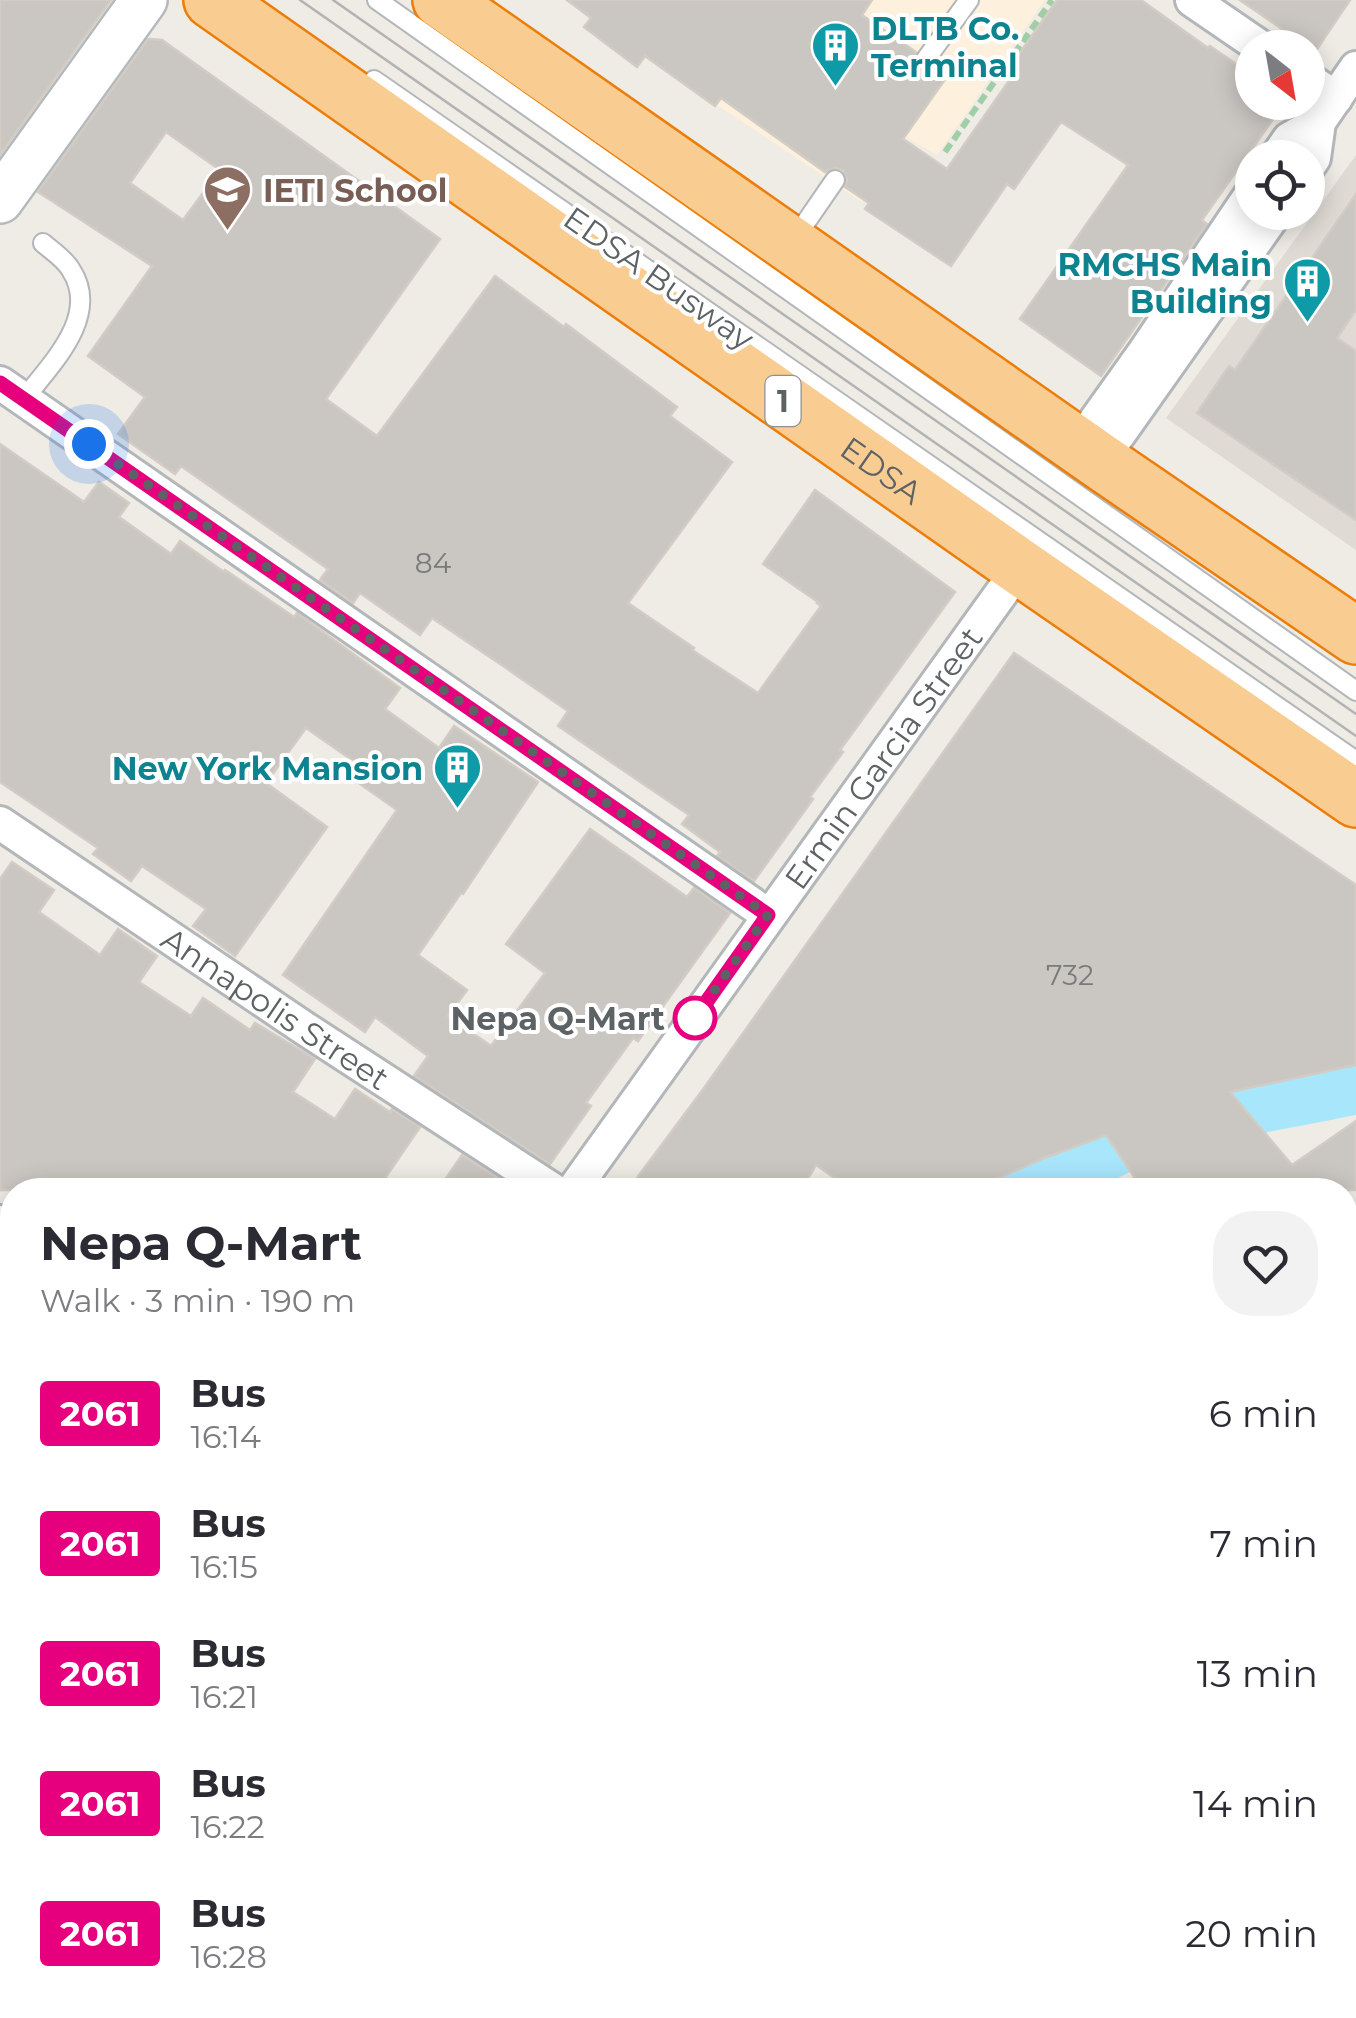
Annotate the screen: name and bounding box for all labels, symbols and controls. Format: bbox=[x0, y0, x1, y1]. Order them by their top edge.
place label: DLTB Co. Terminal bbox=[871, 9, 1019, 85]
building icon: DLTB Co. Terminal bbox=[810, 20, 862, 88]
north arrow bbox=[1235, 30, 1325, 120]
map controls bbox=[1235, 30, 1325, 230]
button: locate bbox=[1235, 140, 1325, 230]
school or university icon: IETI School bbox=[202, 164, 254, 232]
place label: IETI School bbox=[263, 171, 447, 210]
street label: EDSA Busway bbox=[557, 198, 762, 358]
place label: RMCHS Main Building bbox=[1057, 245, 1272, 321]
building icon: RMCHS Main Building bbox=[1281, 256, 1333, 324]
road number: 1 bbox=[766, 376, 800, 426]
your location bbox=[64, 419, 114, 469]
street label: EDSA bbox=[833, 428, 930, 512]
house number: 84 bbox=[415, 546, 452, 580]
street label: Ermin Garcia Street bbox=[776, 619, 990, 896]
building icon: New York Mansion bbox=[432, 742, 484, 810]
place label: New York Mansion bbox=[112, 749, 423, 788]
street label: Annapolis Street bbox=[155, 918, 397, 1098]
house number: 732 bbox=[1046, 958, 1094, 992]
marker: Nepa Q-Mart bbox=[674, 997, 716, 1039]
place label: Nepa Q-Mart bbox=[450, 999, 665, 1038]
button: heart bbox=[1213, 1211, 1318, 1316]
text: Nepa Q-Mart bbox=[40, 1214, 362, 1272]
text: Walk · 3 min · 190 m bbox=[40, 1281, 355, 1320]
text: Bus bbox=[190, 1370, 266, 1417]
text: 6 min bbox=[1209, 1390, 1318, 1437]
text: 2061 bbox=[60, 1392, 140, 1435]
text: 16:14 bbox=[190, 1417, 261, 1456]
text: Bus bbox=[190, 1500, 266, 1547]
text: 7 min bbox=[1209, 1520, 1318, 1567]
text: 2061 bbox=[60, 1522, 140, 1565]
text: 16:15 bbox=[190, 1547, 258, 1586]
text: Bus bbox=[190, 1630, 266, 1677]
text: 13 min bbox=[1197, 1650, 1318, 1697]
text: 2061 bbox=[60, 1652, 140, 1695]
text: 16:21 bbox=[190, 1677, 258, 1716]
text: Bus bbox=[190, 1760, 266, 1807]
text: 14 min bbox=[1193, 1780, 1318, 1827]
text: 2061 bbox=[60, 1782, 140, 1825]
text: 16:22 bbox=[190, 1807, 265, 1846]
text: Bus bbox=[190, 1890, 266, 1937]
text: 20 min bbox=[1185, 1910, 1318, 1957]
text: 2061 bbox=[60, 1912, 140, 1955]
text: 16:28 bbox=[190, 1937, 267, 1976]

